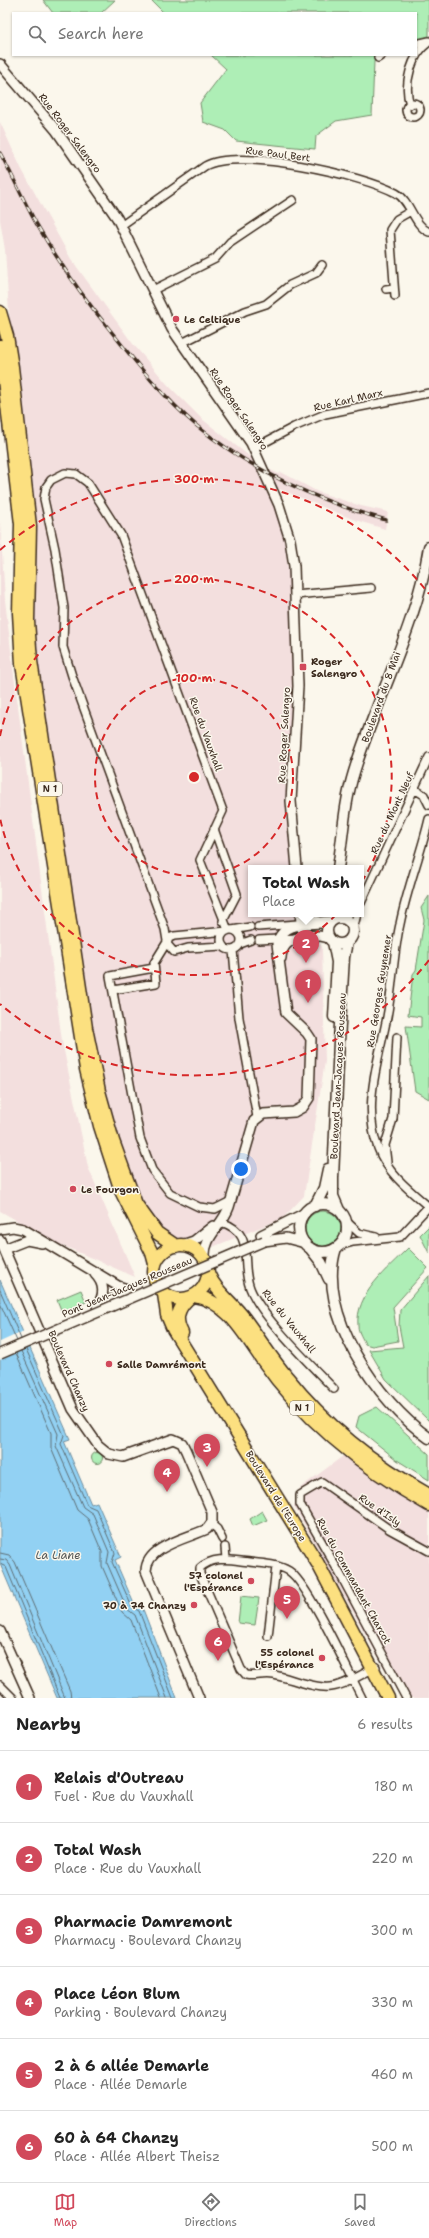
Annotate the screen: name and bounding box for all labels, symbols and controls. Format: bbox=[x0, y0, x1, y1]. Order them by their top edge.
search box bbox=[12, 12, 417, 56]
icon: search bbox=[26, 23, 48, 45]
text: Search here bbox=[58, 24, 144, 44]
street label: Rue Roger Salengro bbox=[36, 91, 104, 175]
street label: Rue Paul Bert bbox=[245, 144, 311, 164]
place label: Le Celtique bbox=[184, 313, 240, 326]
marker: Le Celtique bbox=[171, 314, 181, 324]
street label: Rue Roger Salengro bbox=[207, 366, 271, 452]
street label: Rue Karl Marx bbox=[312, 386, 384, 414]
text: 300 m bbox=[174, 471, 214, 487]
text: 200 m bbox=[174, 571, 214, 587]
street label: Boulevard du 8 Mai bbox=[359, 650, 404, 744]
place label: Roger Salengro bbox=[311, 655, 358, 680]
marker: Roger Salengro bbox=[298, 662, 308, 672]
text: 100 m bbox=[176, 670, 213, 686]
street label: Rue Roger Salengro bbox=[275, 687, 293, 783]
street label: Rue du Vauxhall bbox=[187, 695, 225, 773]
centre of rings bbox=[187, 770, 201, 784]
street label: Rue du Mont Neuf bbox=[367, 770, 417, 856]
road number: N 1 bbox=[38, 782, 62, 796]
popup bbox=[248, 865, 364, 917]
text: Total Wash bbox=[262, 873, 350, 893]
text: Place bbox=[262, 893, 295, 910]
pin: 2 bbox=[293, 930, 319, 963]
street label: Rue Georges Guynemer bbox=[364, 933, 394, 1048]
pin: 1 bbox=[295, 970, 321, 1003]
street label: Boulevard Jean-Jacques Rousseau bbox=[327, 992, 349, 1160]
your location bbox=[231, 1159, 251, 1179]
place label: Le Fourgon bbox=[81, 1183, 139, 1196]
marker: Le Fourgon bbox=[68, 1184, 78, 1194]
street label: Pont Jean-Jacques Rousseau bbox=[60, 1253, 194, 1320]
street label: Rue du Vauxhall bbox=[259, 1287, 319, 1355]
street label: Boulevard Chanzy bbox=[45, 1328, 93, 1414]
place label: Salle Damrémont bbox=[117, 1358, 206, 1371]
marker: Salle Damrémont bbox=[104, 1359, 114, 1369]
road number: N 1 bbox=[290, 1401, 314, 1415]
pin: 3 bbox=[194, 1434, 220, 1467]
street label: Boulevard de l'Europe bbox=[243, 1448, 309, 1544]
pin: 4 bbox=[154, 1459, 180, 1492]
street label: Rue d'Isly bbox=[356, 1491, 404, 1529]
street label: Rue du Commandant Charcot bbox=[314, 1516, 394, 1646]
water label: La Liane bbox=[36, 1548, 80, 1563]
place label: 57 colonel l'Espérance bbox=[184, 1569, 244, 1594]
marker: 57 colonel l'Espérance bbox=[246, 1576, 256, 1586]
pin: 5 bbox=[274, 1586, 300, 1619]
place label: 70 à 74 Chanzy bbox=[103, 1599, 186, 1612]
marker: 70 à 74 Chanzy bbox=[189, 1600, 199, 1610]
pin: 6 bbox=[205, 1628, 231, 1661]
place label: 55 colonel l'Espérance bbox=[255, 1646, 315, 1671]
marker: 55 colonel l'Espérance bbox=[317, 1653, 327, 1663]
text: Nearby bbox=[16, 1713, 81, 1735]
text: 6 results bbox=[357, 1716, 413, 1733]
text: Relais d'Outreau bbox=[54, 1768, 184, 1788]
text: 1 bbox=[26, 1778, 32, 1795]
text: 180 m bbox=[374, 1778, 413, 1795]
text: Fuel · Rue du Vauxhall bbox=[54, 1788, 193, 1805]
text: Total Wash bbox=[54, 1840, 142, 1860]
text: 2 bbox=[24, 1850, 34, 1867]
text: 220 m bbox=[371, 1850, 413, 1867]
text: Place · Rue du Vauxhall bbox=[54, 1860, 201, 1877]
text: Pharmacie Damremont bbox=[54, 1912, 232, 1932]
text: 3 bbox=[24, 1922, 34, 1939]
text: 300 m bbox=[370, 1922, 413, 1939]
text: Pharmacy · Boulevard Chanzy bbox=[54, 1932, 242, 1949]
text: Place Léon Blum bbox=[54, 1984, 180, 2004]
text: 4 bbox=[24, 1994, 34, 2011]
text: 330 m bbox=[371, 1994, 413, 2011]
text: Parking · Boulevard Chanzy bbox=[54, 2004, 227, 2021]
text: 2 à 6 allée Demarle bbox=[54, 2056, 209, 2076]
text: 5 bbox=[25, 2066, 33, 2083]
text: 460 m bbox=[371, 2066, 413, 2083]
text: Place · Allée Demarle bbox=[54, 2076, 187, 2093]
text: 60 à 64 Chanzy bbox=[54, 2128, 179, 2148]
text: 6 bbox=[24, 2138, 34, 2155]
text: 500 m bbox=[371, 2138, 413, 2155]
text: Place · Allée Albert Theisz bbox=[54, 2148, 220, 2165]
tab: Map bbox=[54, 2191, 77, 2230]
tab: Directions bbox=[184, 2191, 237, 2230]
tab: Saved bbox=[344, 2191, 375, 2230]

